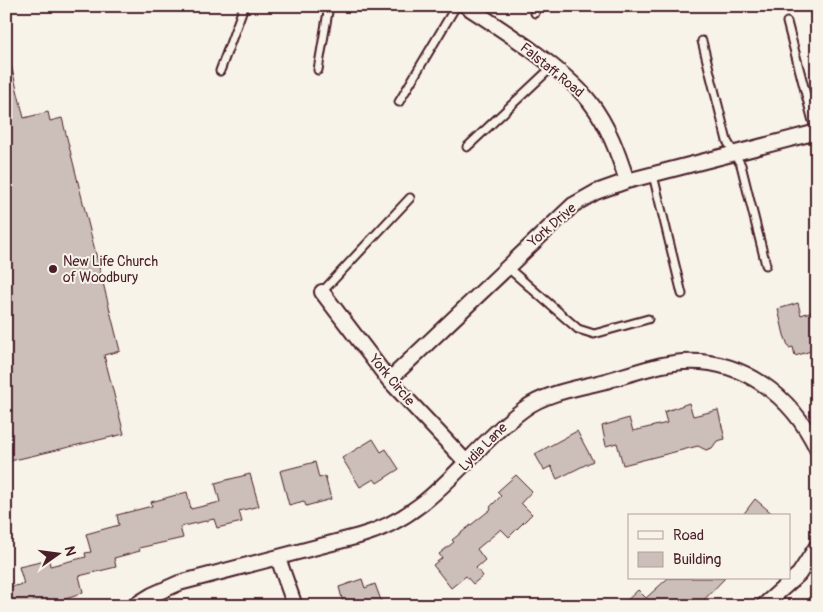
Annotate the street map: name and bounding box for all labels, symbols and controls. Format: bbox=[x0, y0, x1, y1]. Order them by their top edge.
street label: Falstaff Road bbox=[517, 39, 587, 101]
street label: York Drive bbox=[524, 199, 580, 251]
place label: New Life Church of Woodbury bbox=[63, 253, 158, 286]
marker: New Life Church of Woodbury bbox=[47, 263, 59, 275]
street label: York Circle bbox=[365, 350, 418, 409]
street label: Lydia Lane bbox=[455, 419, 511, 475]
legend bbox=[628, 514, 790, 580]
text: Road bbox=[673, 526, 704, 545]
north arrow bbox=[32, 530, 82, 580]
text: N bbox=[61, 544, 80, 558]
text: Building bbox=[673, 550, 721, 569]

